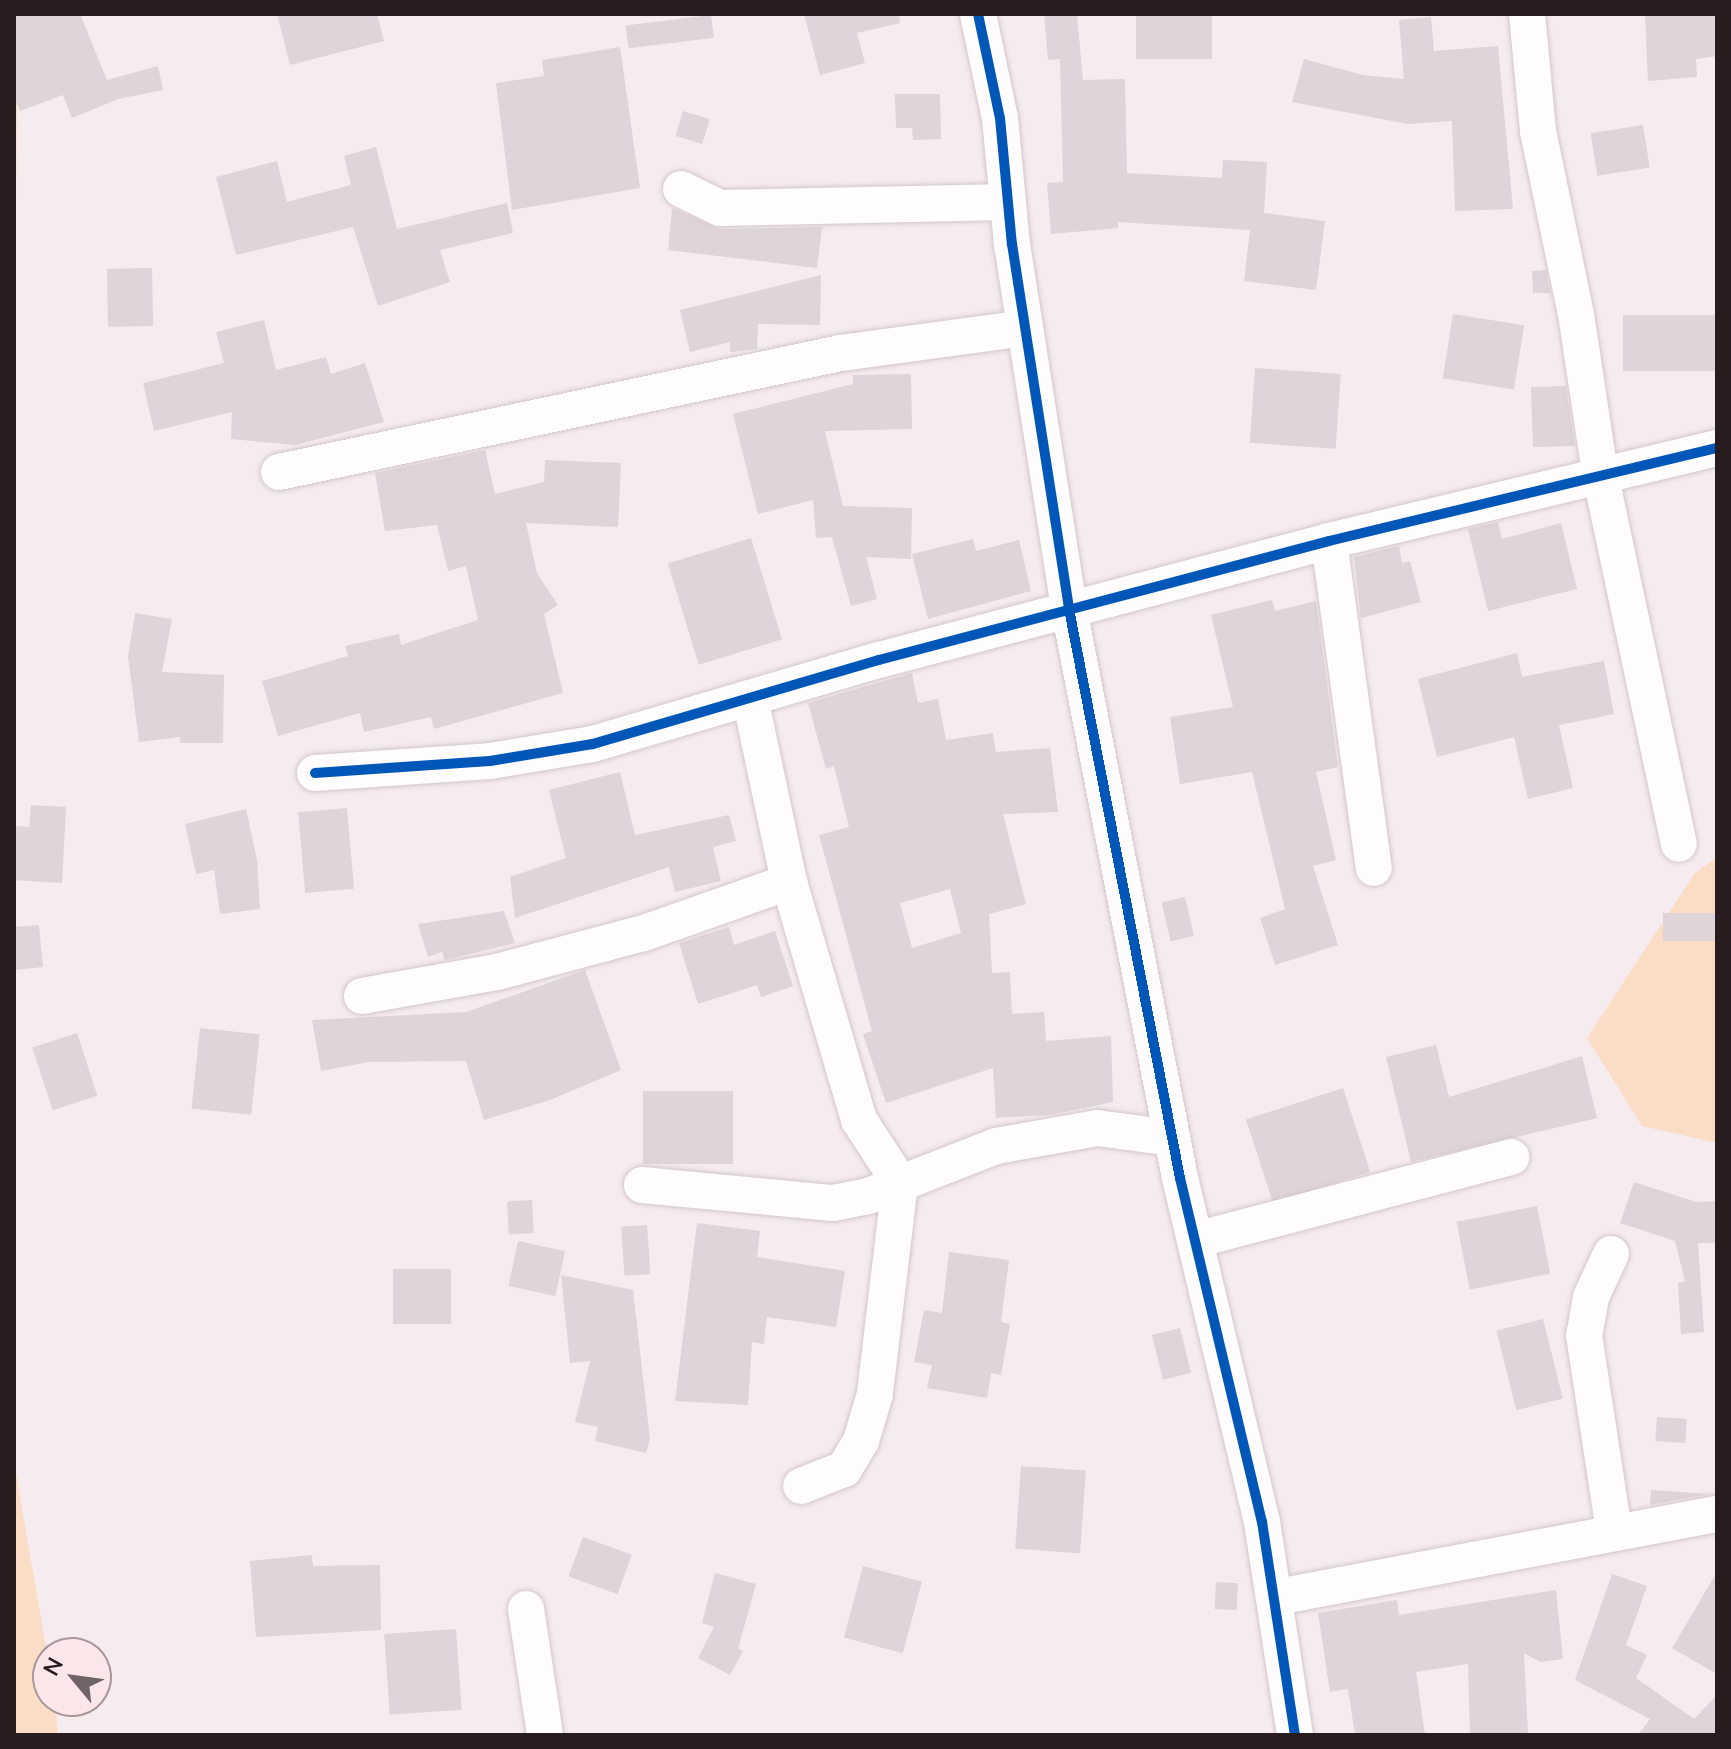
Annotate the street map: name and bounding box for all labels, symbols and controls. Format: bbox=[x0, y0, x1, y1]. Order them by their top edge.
north arrow bbox=[32, 1637, 112, 1717]
text: N bbox=[36, 1652, 69, 1680]

